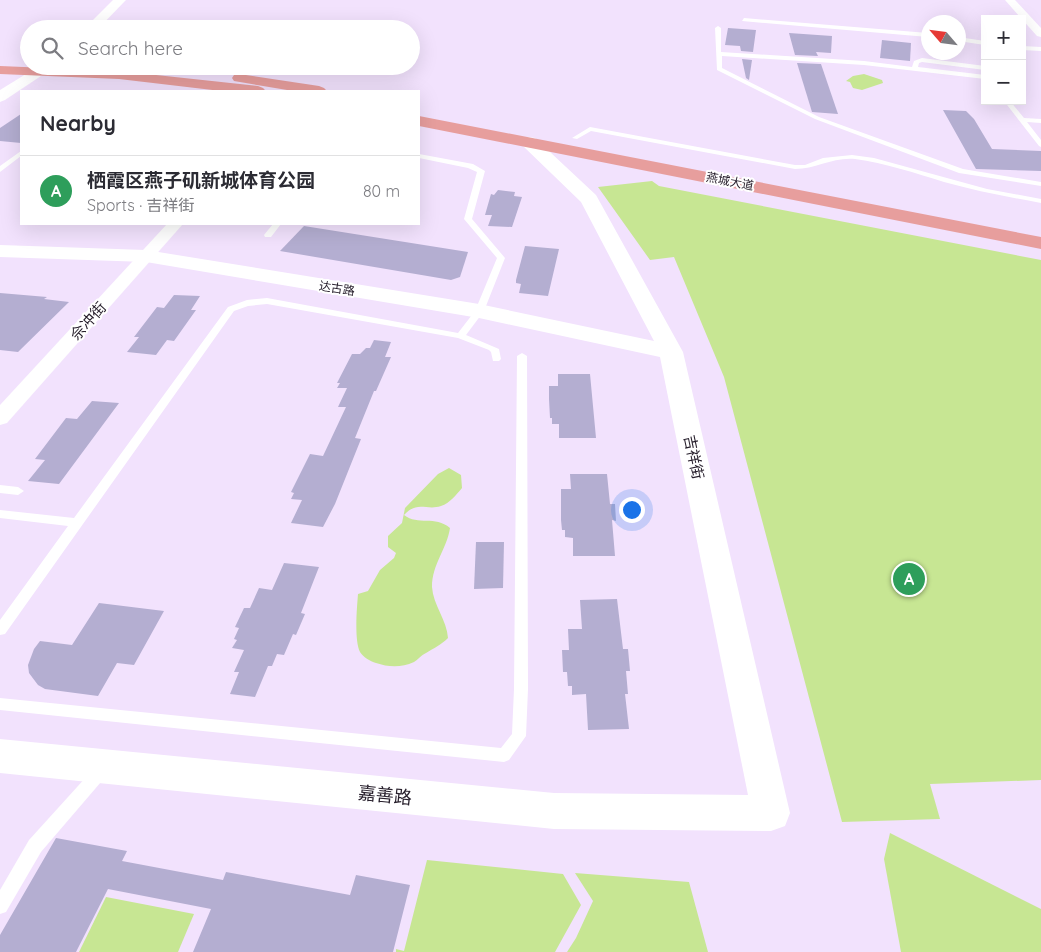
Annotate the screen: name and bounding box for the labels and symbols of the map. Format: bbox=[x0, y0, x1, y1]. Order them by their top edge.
north arrow bbox=[921, 15, 966, 60]
street label: 燕城大道 bbox=[705, 169, 755, 193]
street label: 达古路 bbox=[318, 278, 356, 298]
street label: 佘冲街 bbox=[66, 298, 110, 344]
street label: 吉祥街 bbox=[680, 433, 708, 481]
your location bbox=[619, 497, 645, 523]
pin: A bbox=[893, 560, 925, 598]
street label: 嘉善路 bbox=[357, 781, 413, 809]

